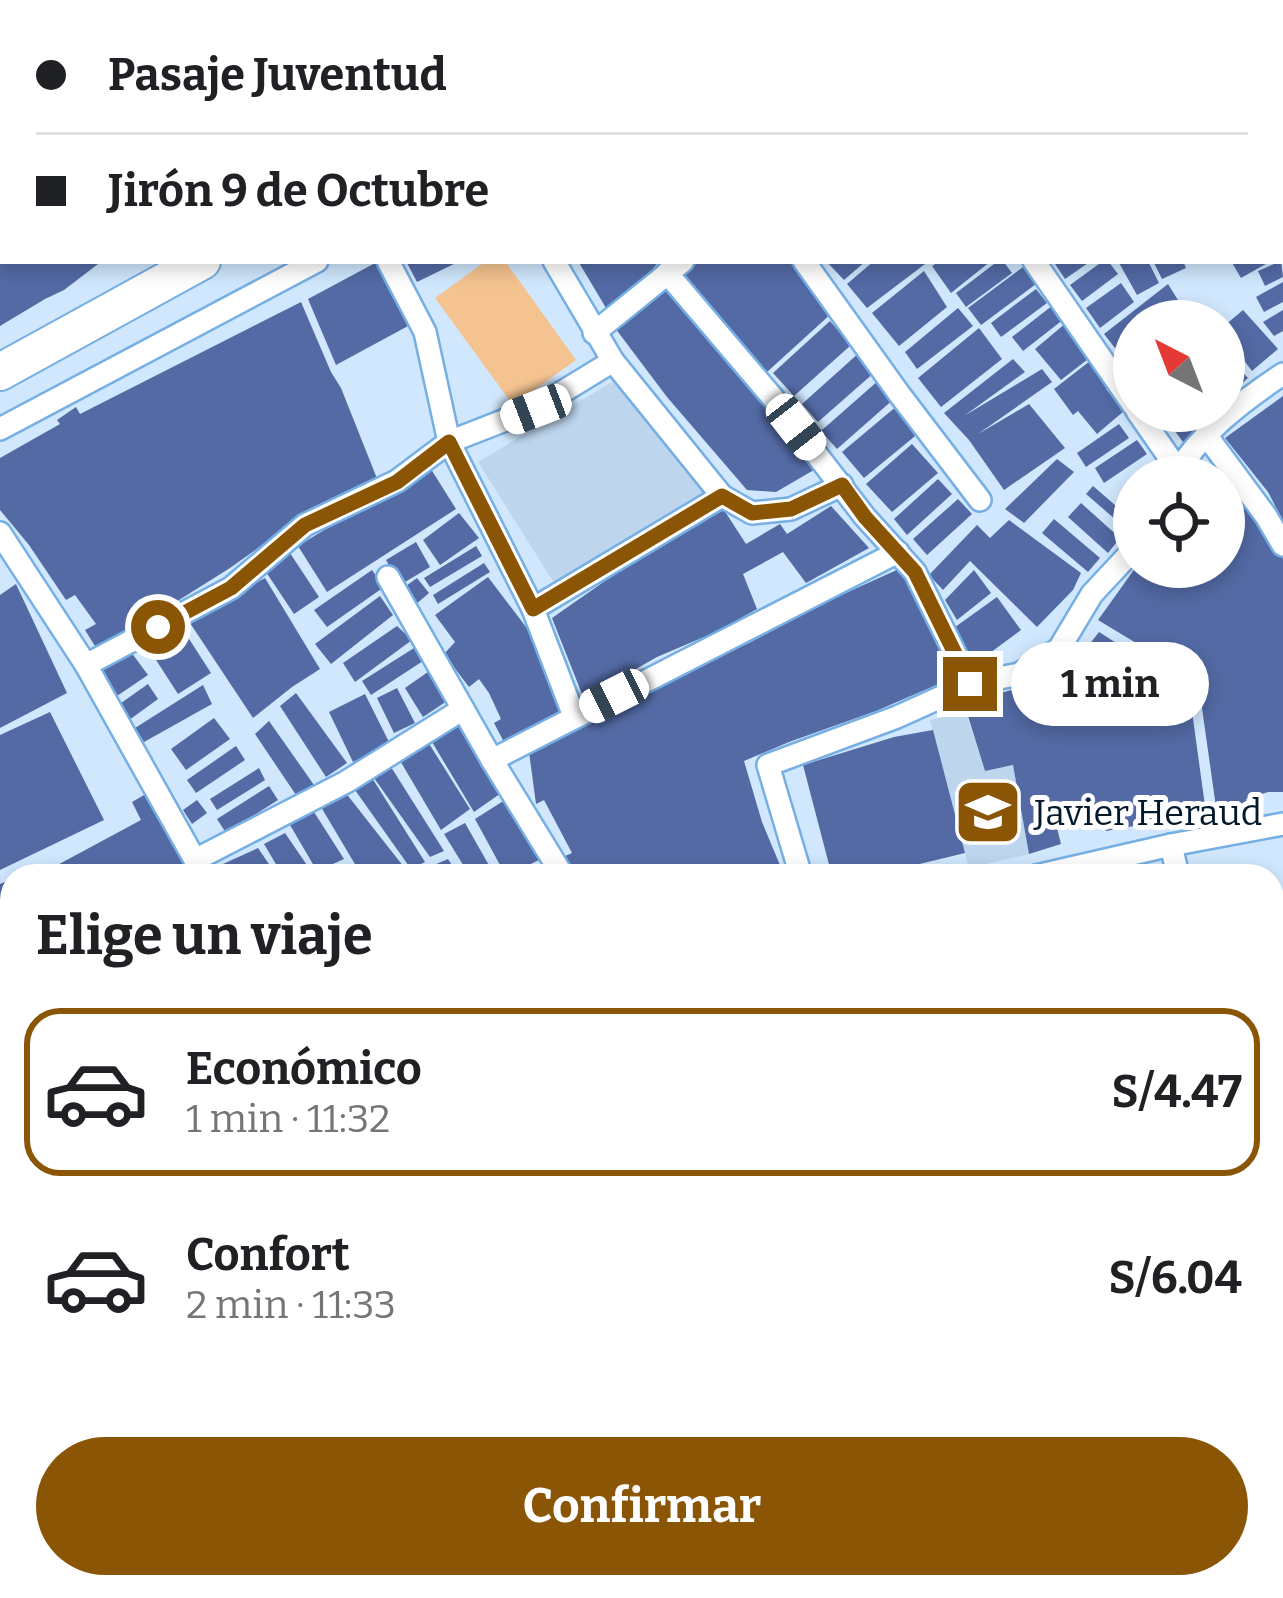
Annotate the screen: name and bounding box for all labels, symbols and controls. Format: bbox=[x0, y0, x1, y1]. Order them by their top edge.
text: Pasaje Juventud bbox=[108, 48, 447, 102]
text: Jirón 9 de Octubre bbox=[108, 164, 489, 218]
north arrow bbox=[1113, 300, 1245, 432]
map controls bbox=[1113, 300, 1245, 588]
car bbox=[496, 379, 576, 439]
car bbox=[760, 388, 832, 466]
button: locate bbox=[1113, 456, 1245, 588]
route start bbox=[131, 600, 185, 654]
callout: 1 min bbox=[1012, 642, 1210, 726]
route end bbox=[943, 657, 997, 711]
text: 1 min bbox=[1061, 661, 1159, 707]
car bbox=[574, 664, 654, 728]
school or university icon: Javier Heraud bbox=[953, 777, 1023, 847]
place label: Javier Heraud bbox=[1033, 791, 1262, 835]
text: Elige un viaje bbox=[36, 904, 373, 968]
icon: car bbox=[42, 1038, 150, 1146]
text: Económico bbox=[186, 1042, 422, 1096]
text: S/4.47 bbox=[1112, 1065, 1242, 1119]
text: 1 min · 11:32 bbox=[186, 1096, 390, 1142]
icon: car bbox=[42, 1224, 150, 1332]
text: Confort bbox=[186, 1228, 350, 1282]
text: S/6.04 bbox=[1109, 1251, 1242, 1305]
text: 2 min · 11:33 bbox=[186, 1282, 396, 1328]
button: Confirmar bbox=[36, 1437, 1248, 1575]

